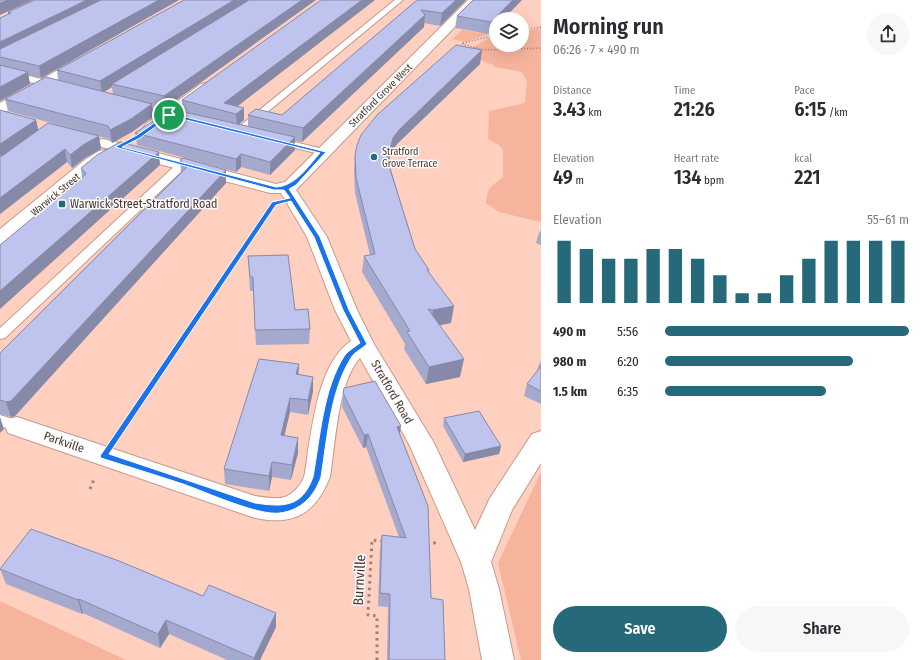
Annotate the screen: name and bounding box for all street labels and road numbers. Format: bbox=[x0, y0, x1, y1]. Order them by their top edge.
street label: Stratford Grove West bbox=[347, 61, 415, 130]
street label: Warwick Street bbox=[29, 170, 83, 219]
street label: Stratford Road bbox=[368, 358, 416, 426]
street label: Parkville bbox=[42, 429, 86, 455]
street label: Burnville bbox=[350, 554, 369, 606]

